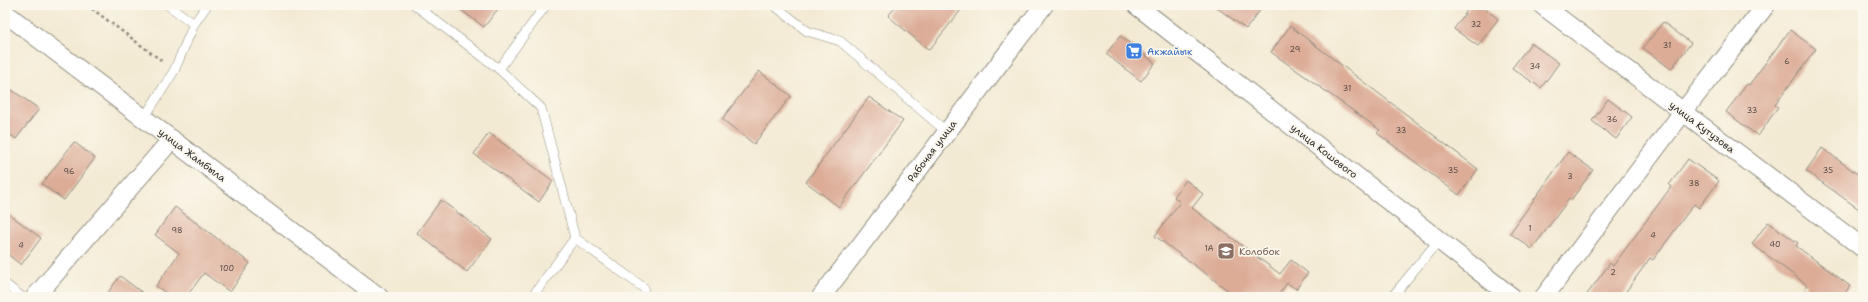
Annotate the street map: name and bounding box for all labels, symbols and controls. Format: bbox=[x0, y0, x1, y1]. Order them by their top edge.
house number: 32 bbox=[1471, 19, 1482, 30]
house number: 31 bbox=[1663, 40, 1671, 51]
supermarket icon: Акжайык bbox=[1124, 41, 1144, 61]
house number: 29 bbox=[1290, 44, 1300, 55]
place label: Акжайык bbox=[1147, 45, 1193, 58]
house number: 6 bbox=[1784, 56, 1790, 67]
house number: 34 bbox=[1530, 61, 1541, 72]
house number: 31 bbox=[1343, 83, 1351, 94]
street label: улица Кутузова bbox=[1667, 98, 1738, 156]
house number: 33 bbox=[1747, 105, 1757, 116]
house number: 36 bbox=[1607, 114, 1618, 125]
street label: Рабочая улица bbox=[905, 117, 960, 185]
street label: улица Кошевого bbox=[1288, 121, 1360, 181]
street label: улица Жамбыла bbox=[156, 125, 229, 185]
house number: 33 bbox=[1396, 125, 1406, 136]
house number: 35 bbox=[1448, 165, 1458, 176]
house number: 35 bbox=[1823, 165, 1833, 176]
house number: 96 bbox=[63, 166, 75, 177]
house number: 3 bbox=[1567, 171, 1573, 182]
house number: 38 bbox=[1689, 178, 1699, 189]
house number: 1 bbox=[1528, 223, 1532, 234]
house number: 98 bbox=[171, 225, 183, 236]
house number: 4 bbox=[1650, 230, 1656, 241]
house number: 40 bbox=[1769, 239, 1781, 250]
house number: 4 bbox=[18, 240, 24, 251]
school or university icon: Колобок bbox=[1216, 241, 1236, 261]
house number: 1А bbox=[1204, 243, 1214, 254]
place label: Колобок bbox=[1239, 245, 1281, 258]
house number: 100 bbox=[220, 263, 234, 274]
house number: 2 bbox=[1610, 267, 1616, 278]

